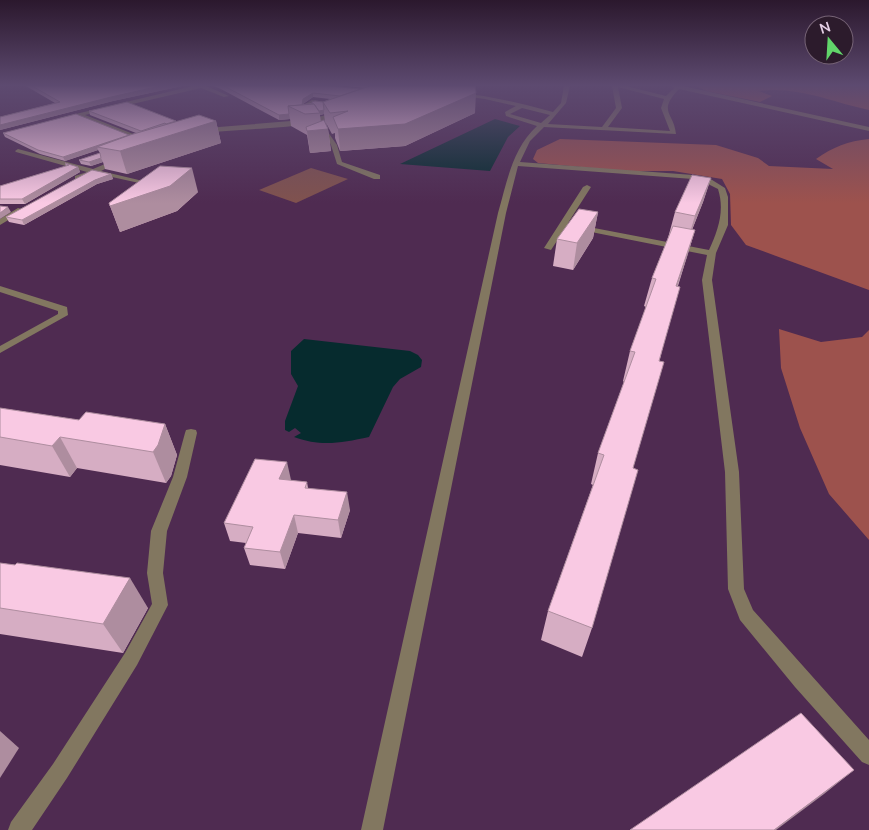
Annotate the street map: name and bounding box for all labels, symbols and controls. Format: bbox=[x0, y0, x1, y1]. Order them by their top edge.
north arrow bbox=[804, 15, 854, 65]
text: N bbox=[817, 17, 833, 38]

